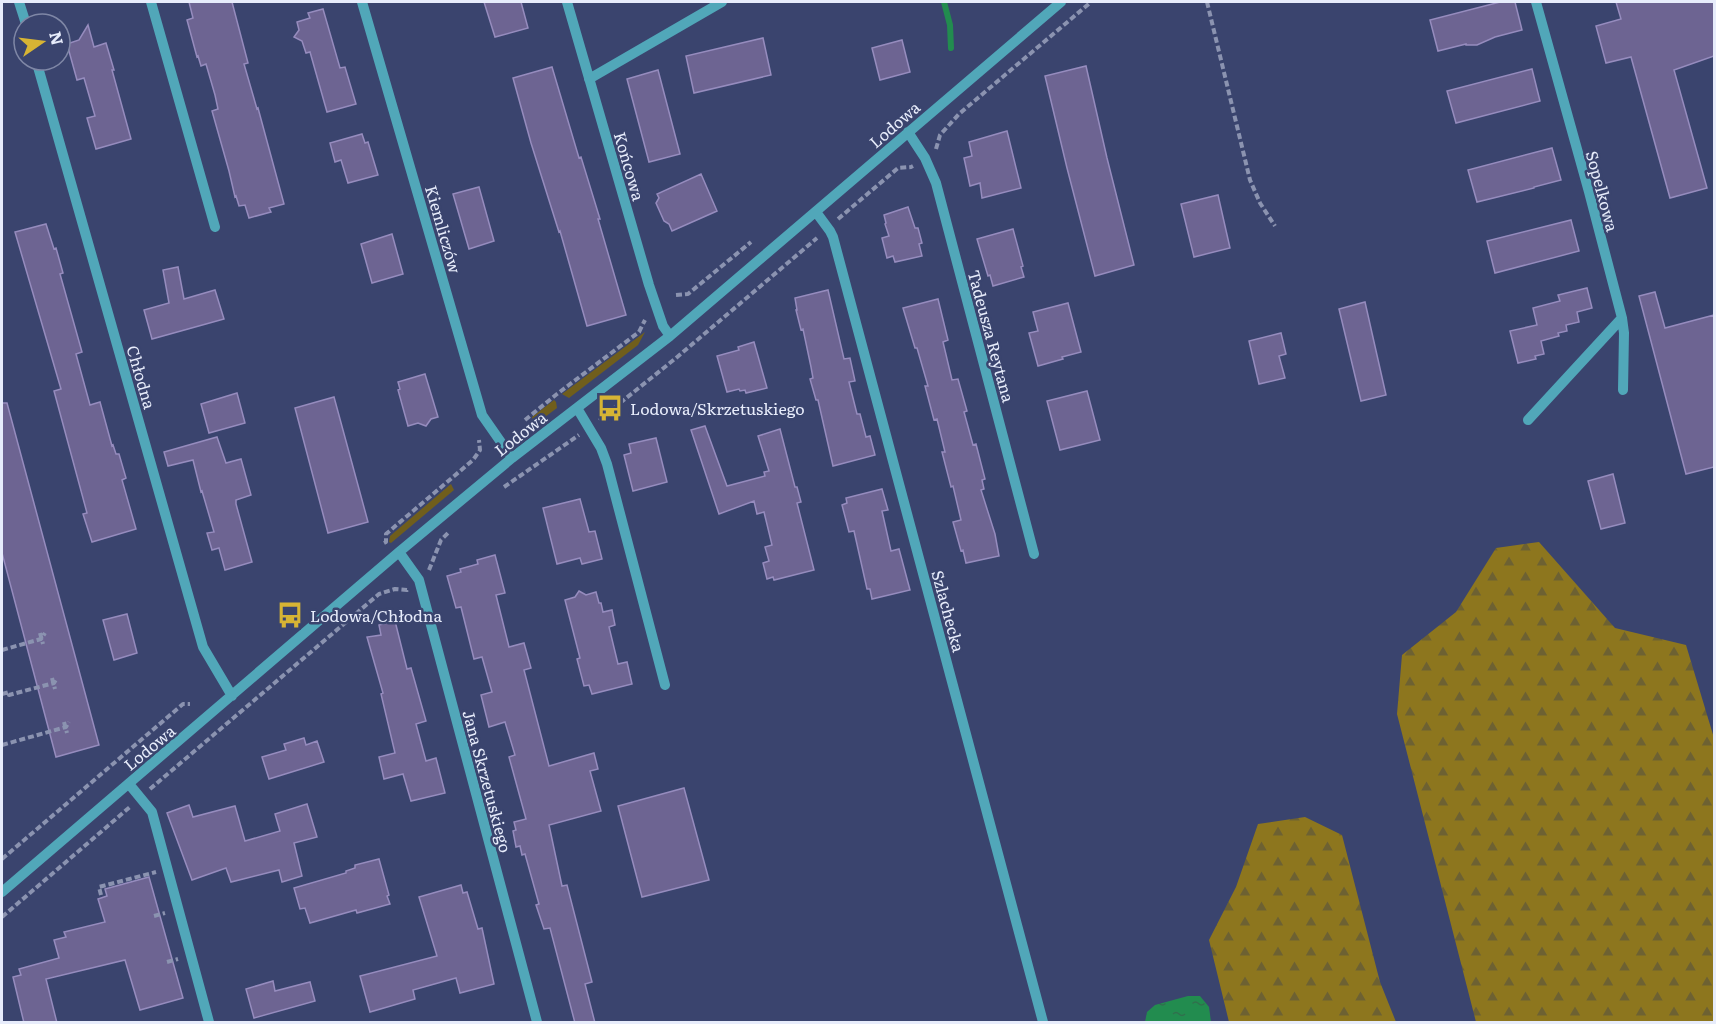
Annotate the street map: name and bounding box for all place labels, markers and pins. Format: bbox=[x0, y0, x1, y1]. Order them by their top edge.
bus stop icon: Lodowa/Skrzetuskiego bbox=[595, 393, 625, 423]
place label: Lodowa/Skrzetuskiego bbox=[630, 396, 805, 420]
bus stop icon: Lodowa/Chłodna bbox=[275, 600, 305, 630]
place label: Lodowa/Chłodna bbox=[310, 603, 442, 627]

